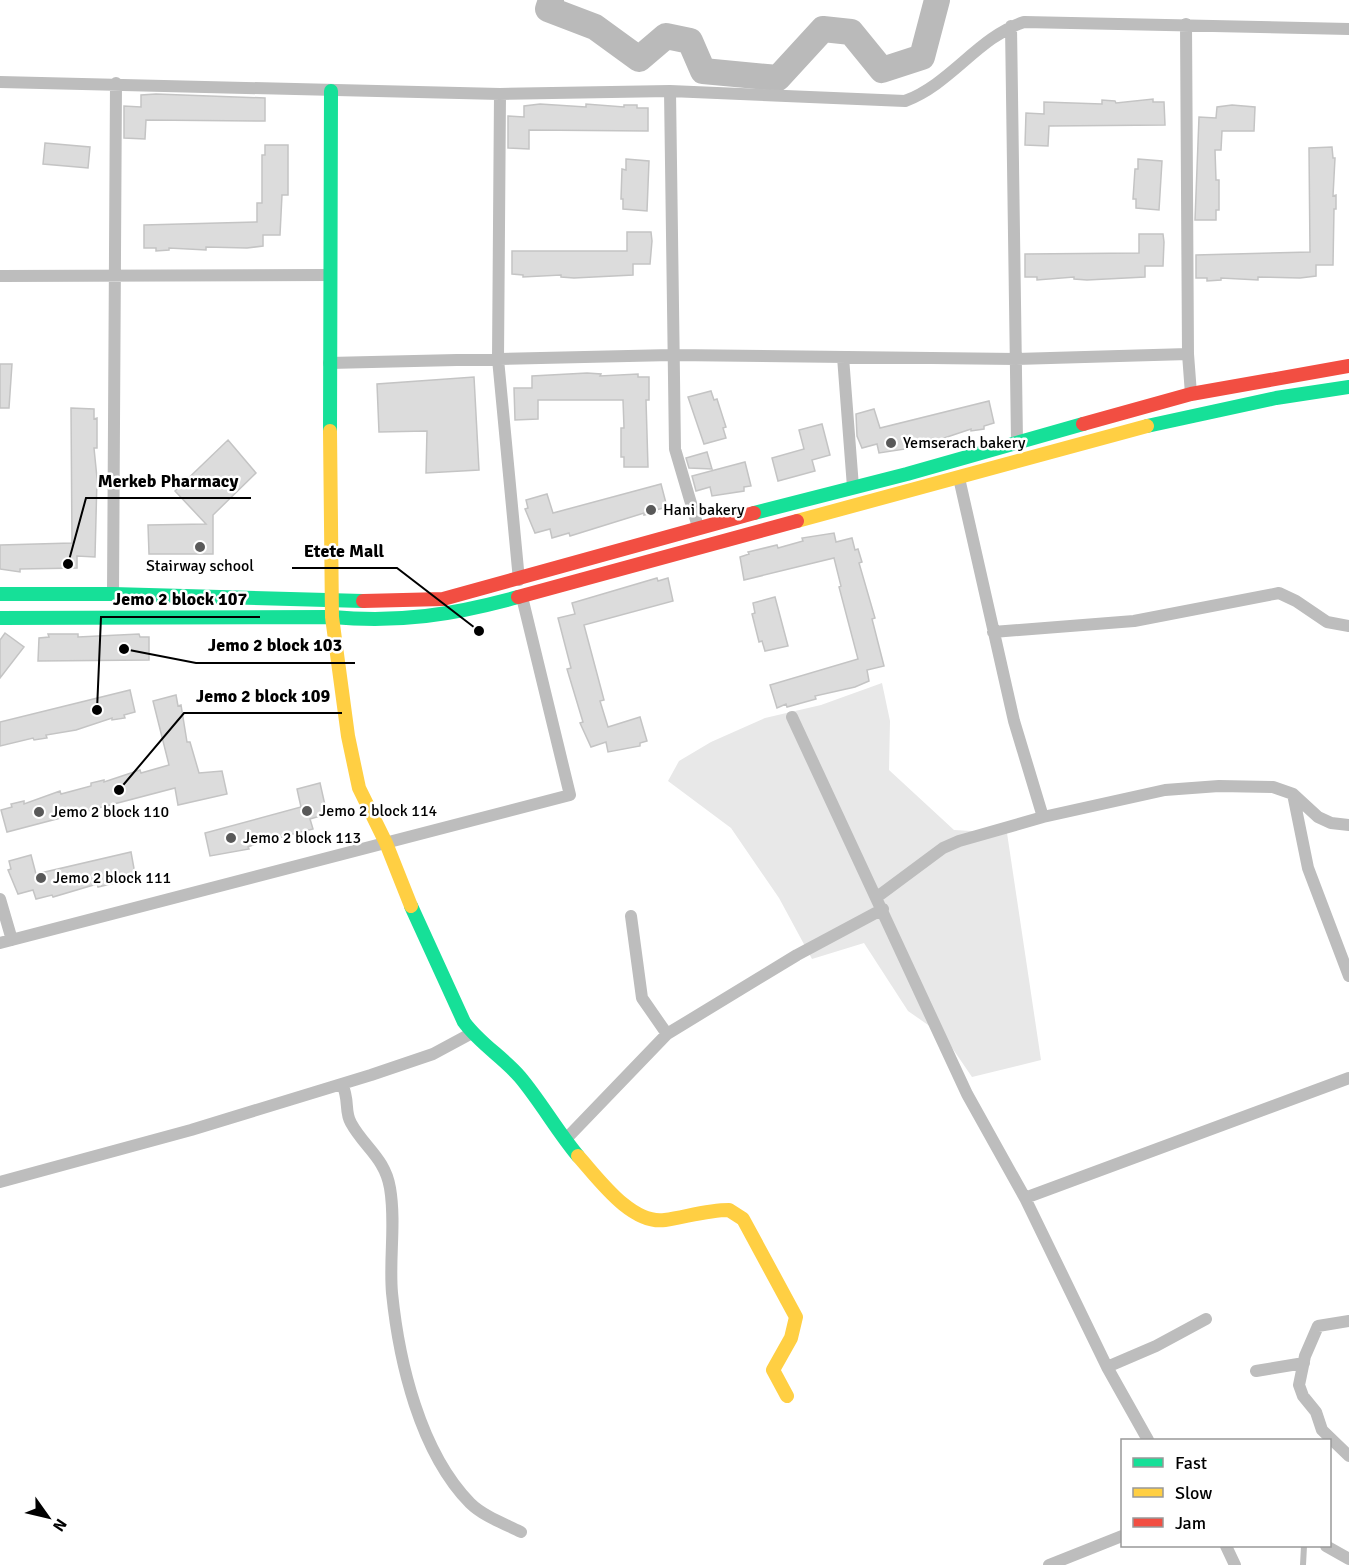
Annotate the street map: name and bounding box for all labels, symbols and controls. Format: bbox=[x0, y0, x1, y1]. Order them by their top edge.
place label: Yemserach bakery bbox=[903, 433, 1026, 453]
marker: Yemserach bakery bbox=[884, 436, 898, 450]
callout: Merkeb Pharmacy bbox=[86, 462, 251, 498]
text: Merkeb Pharmacy bbox=[98, 470, 238, 492]
place label: Hani bakery bbox=[663, 500, 745, 520]
marker: Hani bakery bbox=[644, 503, 658, 517]
callout: Etete Mall bbox=[292, 532, 397, 568]
marker: Stairway school bbox=[193, 540, 207, 554]
text: Etete Mall bbox=[304, 540, 385, 562]
place label: Stairway school bbox=[146, 556, 254, 576]
callout: Jemo 2 block 107 bbox=[101, 581, 260, 617]
text: Jemo 2 block 107 bbox=[113, 588, 248, 610]
callout: Jemo 2 block 103 bbox=[196, 627, 355, 663]
text: Jemo 2 block 103 bbox=[208, 634, 342, 656]
callout: Jemo 2 block 109 bbox=[184, 677, 342, 713]
text: Jemo 2 block 109 bbox=[196, 685, 331, 707]
place label: Jemo 2 block 114 bbox=[319, 801, 438, 821]
place label: Jemo 2 block 110 bbox=[51, 802, 169, 822]
marker: Jemo 2 block 114 bbox=[300, 804, 314, 818]
marker: Jemo 2 block 110 bbox=[32, 805, 46, 819]
place label: Jemo 2 block 113 bbox=[243, 828, 361, 848]
marker: Jemo 2 block 113 bbox=[224, 831, 238, 845]
place label: Jemo 2 block 111 bbox=[53, 868, 171, 888]
marker: Jemo 2 block 111 bbox=[34, 871, 48, 885]
legend bbox=[1121, 1439, 1331, 1547]
text: Fast bbox=[1175, 1452, 1207, 1474]
text: Slow bbox=[1175, 1482, 1212, 1504]
north arrow bbox=[18, 1487, 78, 1547]
text: Jam bbox=[1175, 1512, 1206, 1534]
text: N bbox=[48, 1515, 71, 1535]

